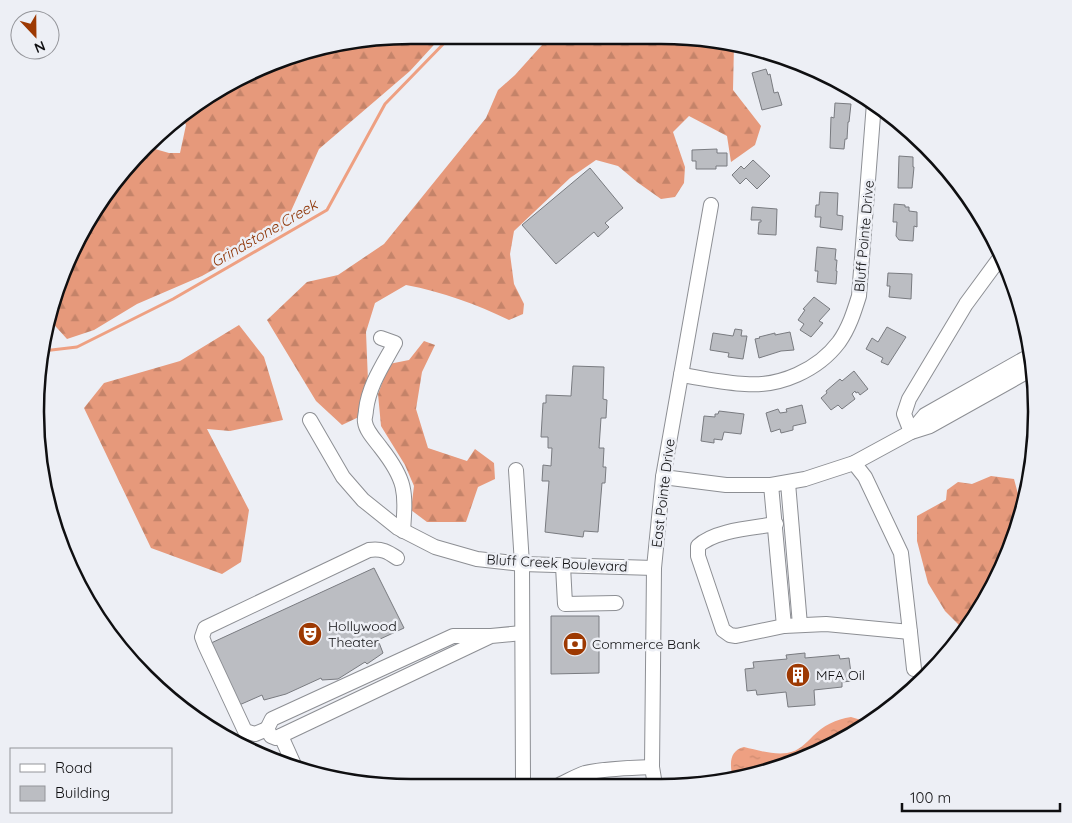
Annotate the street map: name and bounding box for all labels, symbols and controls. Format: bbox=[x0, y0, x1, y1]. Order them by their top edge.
north arrow bbox=[10, 10, 60, 60]
text: N bbox=[32, 37, 48, 57]
street label: Bluff Pointe Drive bbox=[850, 179, 878, 293]
water label: Grindstone Creek bbox=[207, 194, 322, 271]
street label: East Pointe Drive bbox=[647, 438, 679, 548]
street label: Bluff Creek Boulevard bbox=[486, 550, 628, 576]
place label: Hollywood Theater bbox=[328, 617, 397, 651]
theatre icon: Hollywood Theater bbox=[297, 621, 323, 647]
bank icon: Commerce Bank bbox=[562, 631, 588, 657]
place label: Commerce Bank bbox=[592, 635, 700, 653]
building icon: MFA Oil bbox=[785, 662, 811, 688]
place label: MFA Oil bbox=[816, 666, 865, 684]
legend bbox=[10, 748, 172, 813]
text: Road bbox=[55, 758, 92, 777]
scale bar bbox=[902, 780, 1060, 812]
text: Building bbox=[55, 783, 110, 802]
text: 100 m bbox=[910, 788, 951, 807]

